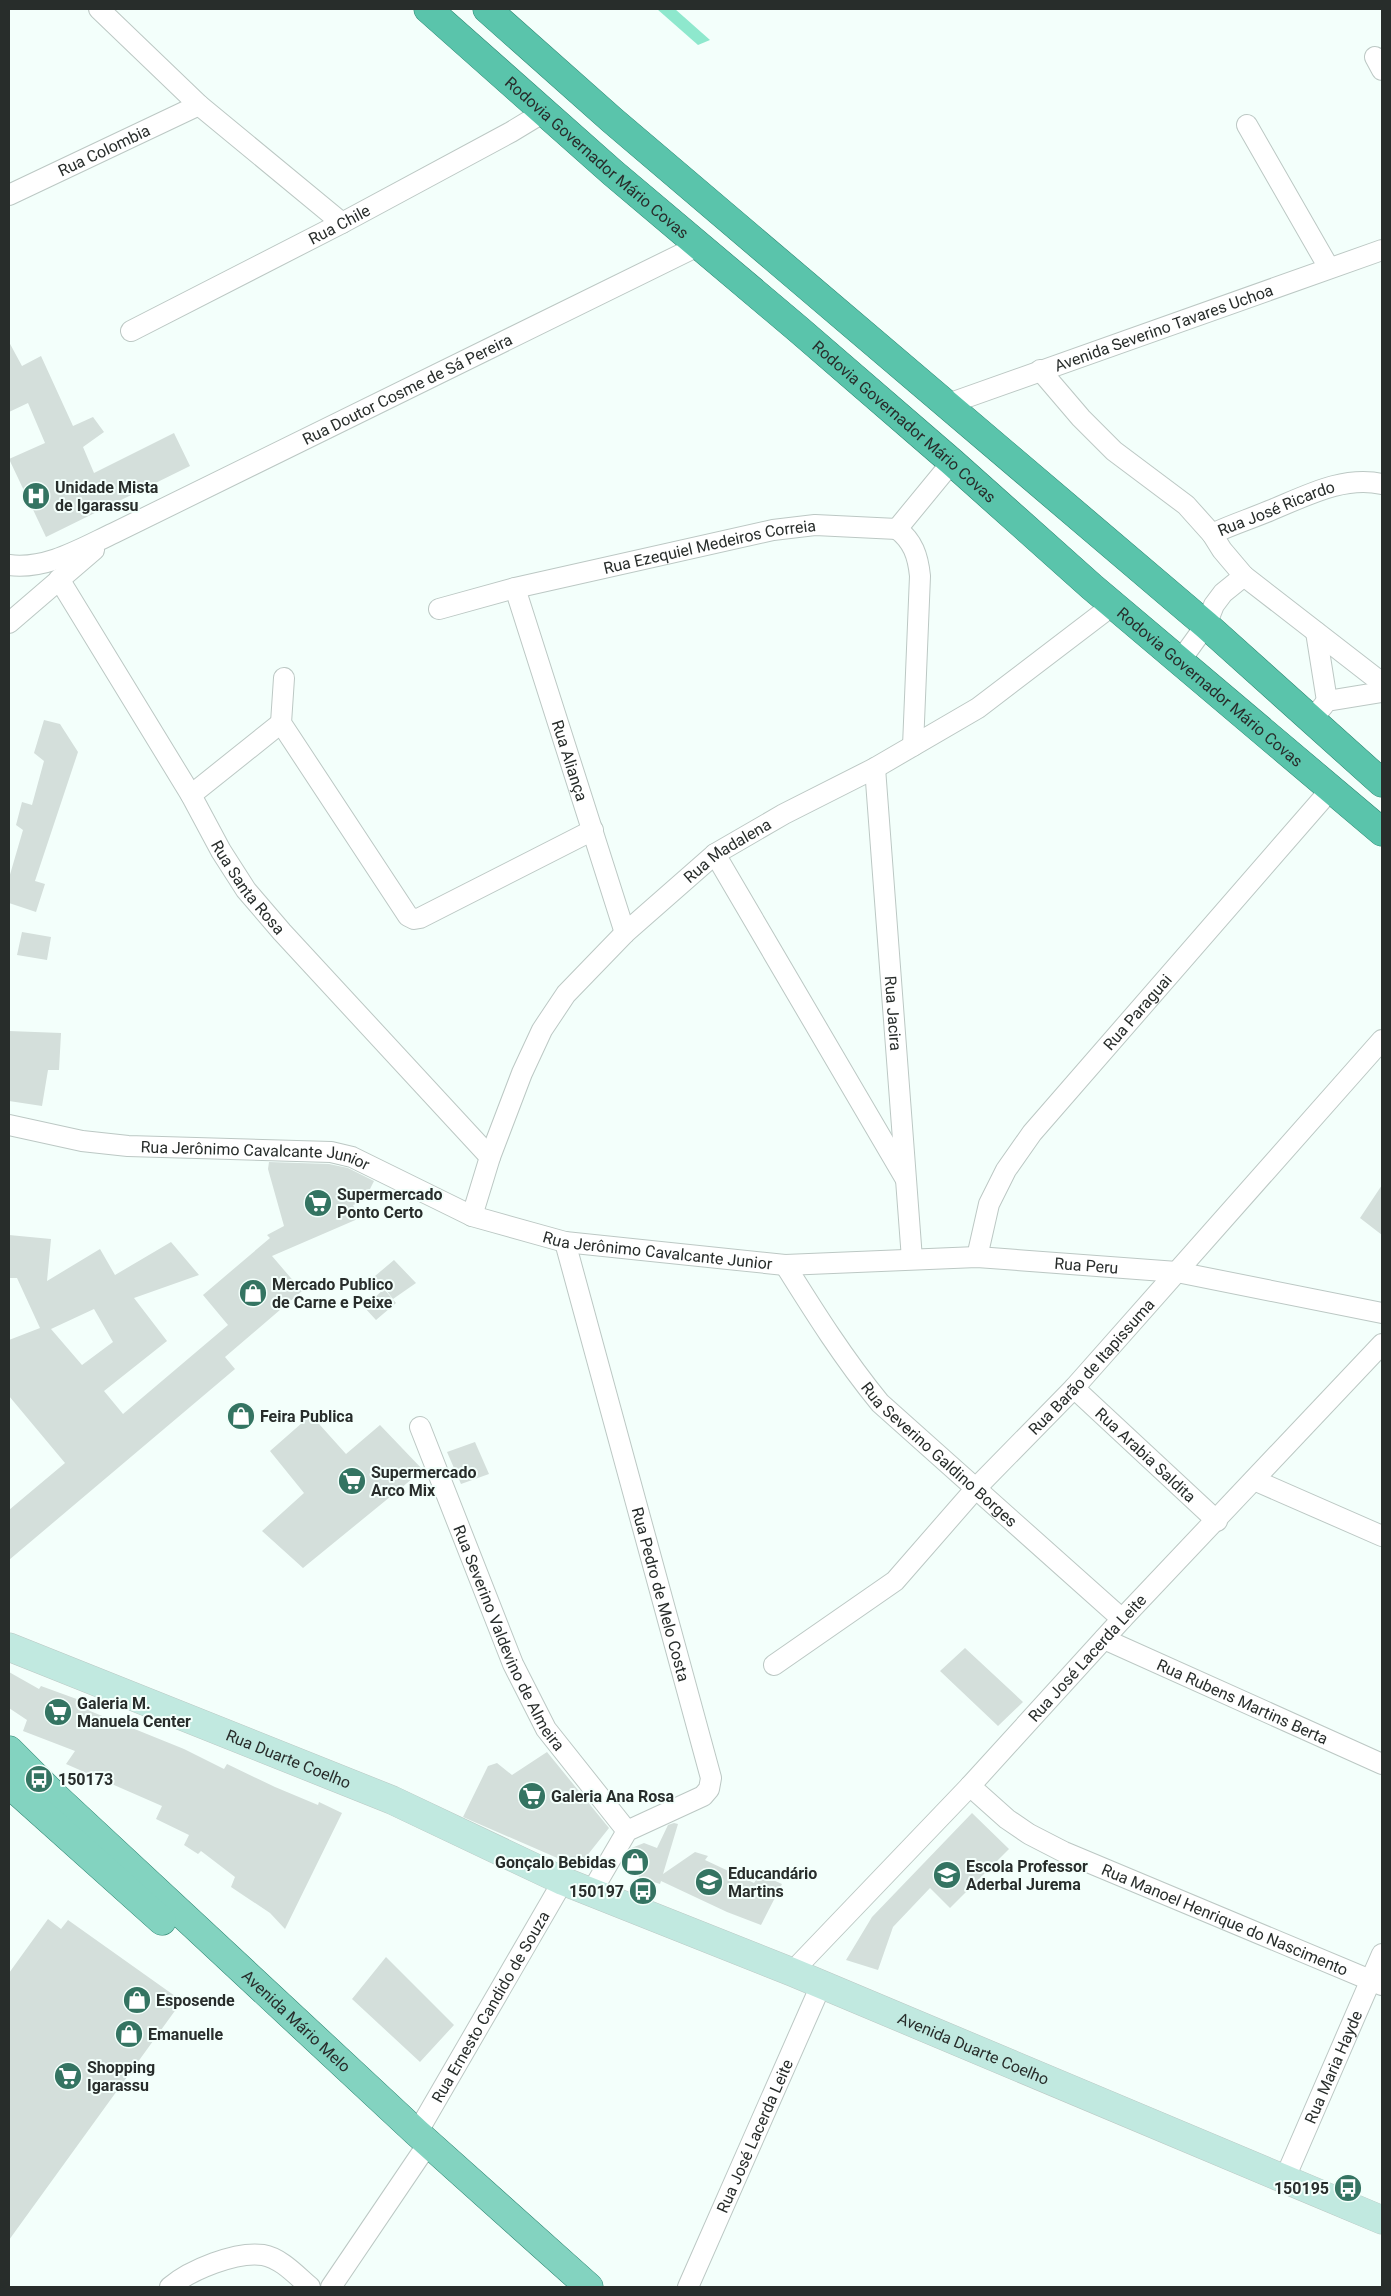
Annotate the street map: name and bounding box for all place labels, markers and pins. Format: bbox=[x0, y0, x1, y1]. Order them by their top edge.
place label: Unidade Mista de Igarassu bbox=[55, 478, 159, 515]
hospital icon: Unidade Mista de Igarassu bbox=[21, 481, 51, 511]
place label: Supermercado Ponto Certo bbox=[337, 1185, 442, 1222]
supermarket icon: Supermercado Ponto Certo bbox=[303, 1188, 333, 1218]
place label: Mercado Publico de Carne e Peixe bbox=[272, 1275, 393, 1312]
shop icon: Mercado Publico de Carne e Peixe bbox=[238, 1278, 268, 1308]
shop icon: Feira Publica bbox=[226, 1401, 256, 1431]
place label: Feira Publica bbox=[260, 1407, 354, 1426]
place label: Supermercado Arco Mix bbox=[371, 1463, 476, 1500]
supermarket icon: Supermercado Arco Mix bbox=[337, 1466, 367, 1496]
place label: Galeria M. Manuela Center bbox=[77, 1694, 191, 1731]
supermarket icon: Galeria M. Manuela Center bbox=[43, 1697, 73, 1727]
bus stop icon: 150173 bbox=[24, 1764, 54, 1794]
place label: 150173 bbox=[58, 1770, 113, 1789]
supermarket icon: Galeria Ana Rosa bbox=[517, 1781, 547, 1811]
place label: Galeria Ana Rosa bbox=[551, 1787, 674, 1806]
shop icon: Gonçalo Bebidas bbox=[620, 1847, 650, 1877]
place label: Gonçalo Bebidas bbox=[495, 1853, 616, 1872]
place label: Escola Professor Aderbal Jurema bbox=[966, 1857, 1088, 1894]
school or university icon: Escola Professor Aderbal Jurema bbox=[932, 1860, 962, 1890]
place label: Educandário Martins bbox=[728, 1864, 817, 1901]
school or university icon: Educandário Martins bbox=[694, 1867, 724, 1897]
bus stop icon: 150197 bbox=[628, 1876, 658, 1906]
place label: 150197 bbox=[569, 1882, 624, 1901]
shop icon: Esposende bbox=[122, 1985, 152, 2015]
place label: Esposende bbox=[156, 1991, 235, 2010]
shop icon: Emanuelle bbox=[114, 2019, 144, 2049]
place label: Emanuelle bbox=[148, 2025, 223, 2044]
place label: Shopping Igarassu bbox=[87, 2058, 155, 2095]
supermarket icon: Shopping Igarassu bbox=[53, 2061, 83, 2091]
bus stop icon: 150195 bbox=[1333, 2173, 1363, 2203]
place label: 150195 bbox=[1274, 2179, 1329, 2198]

